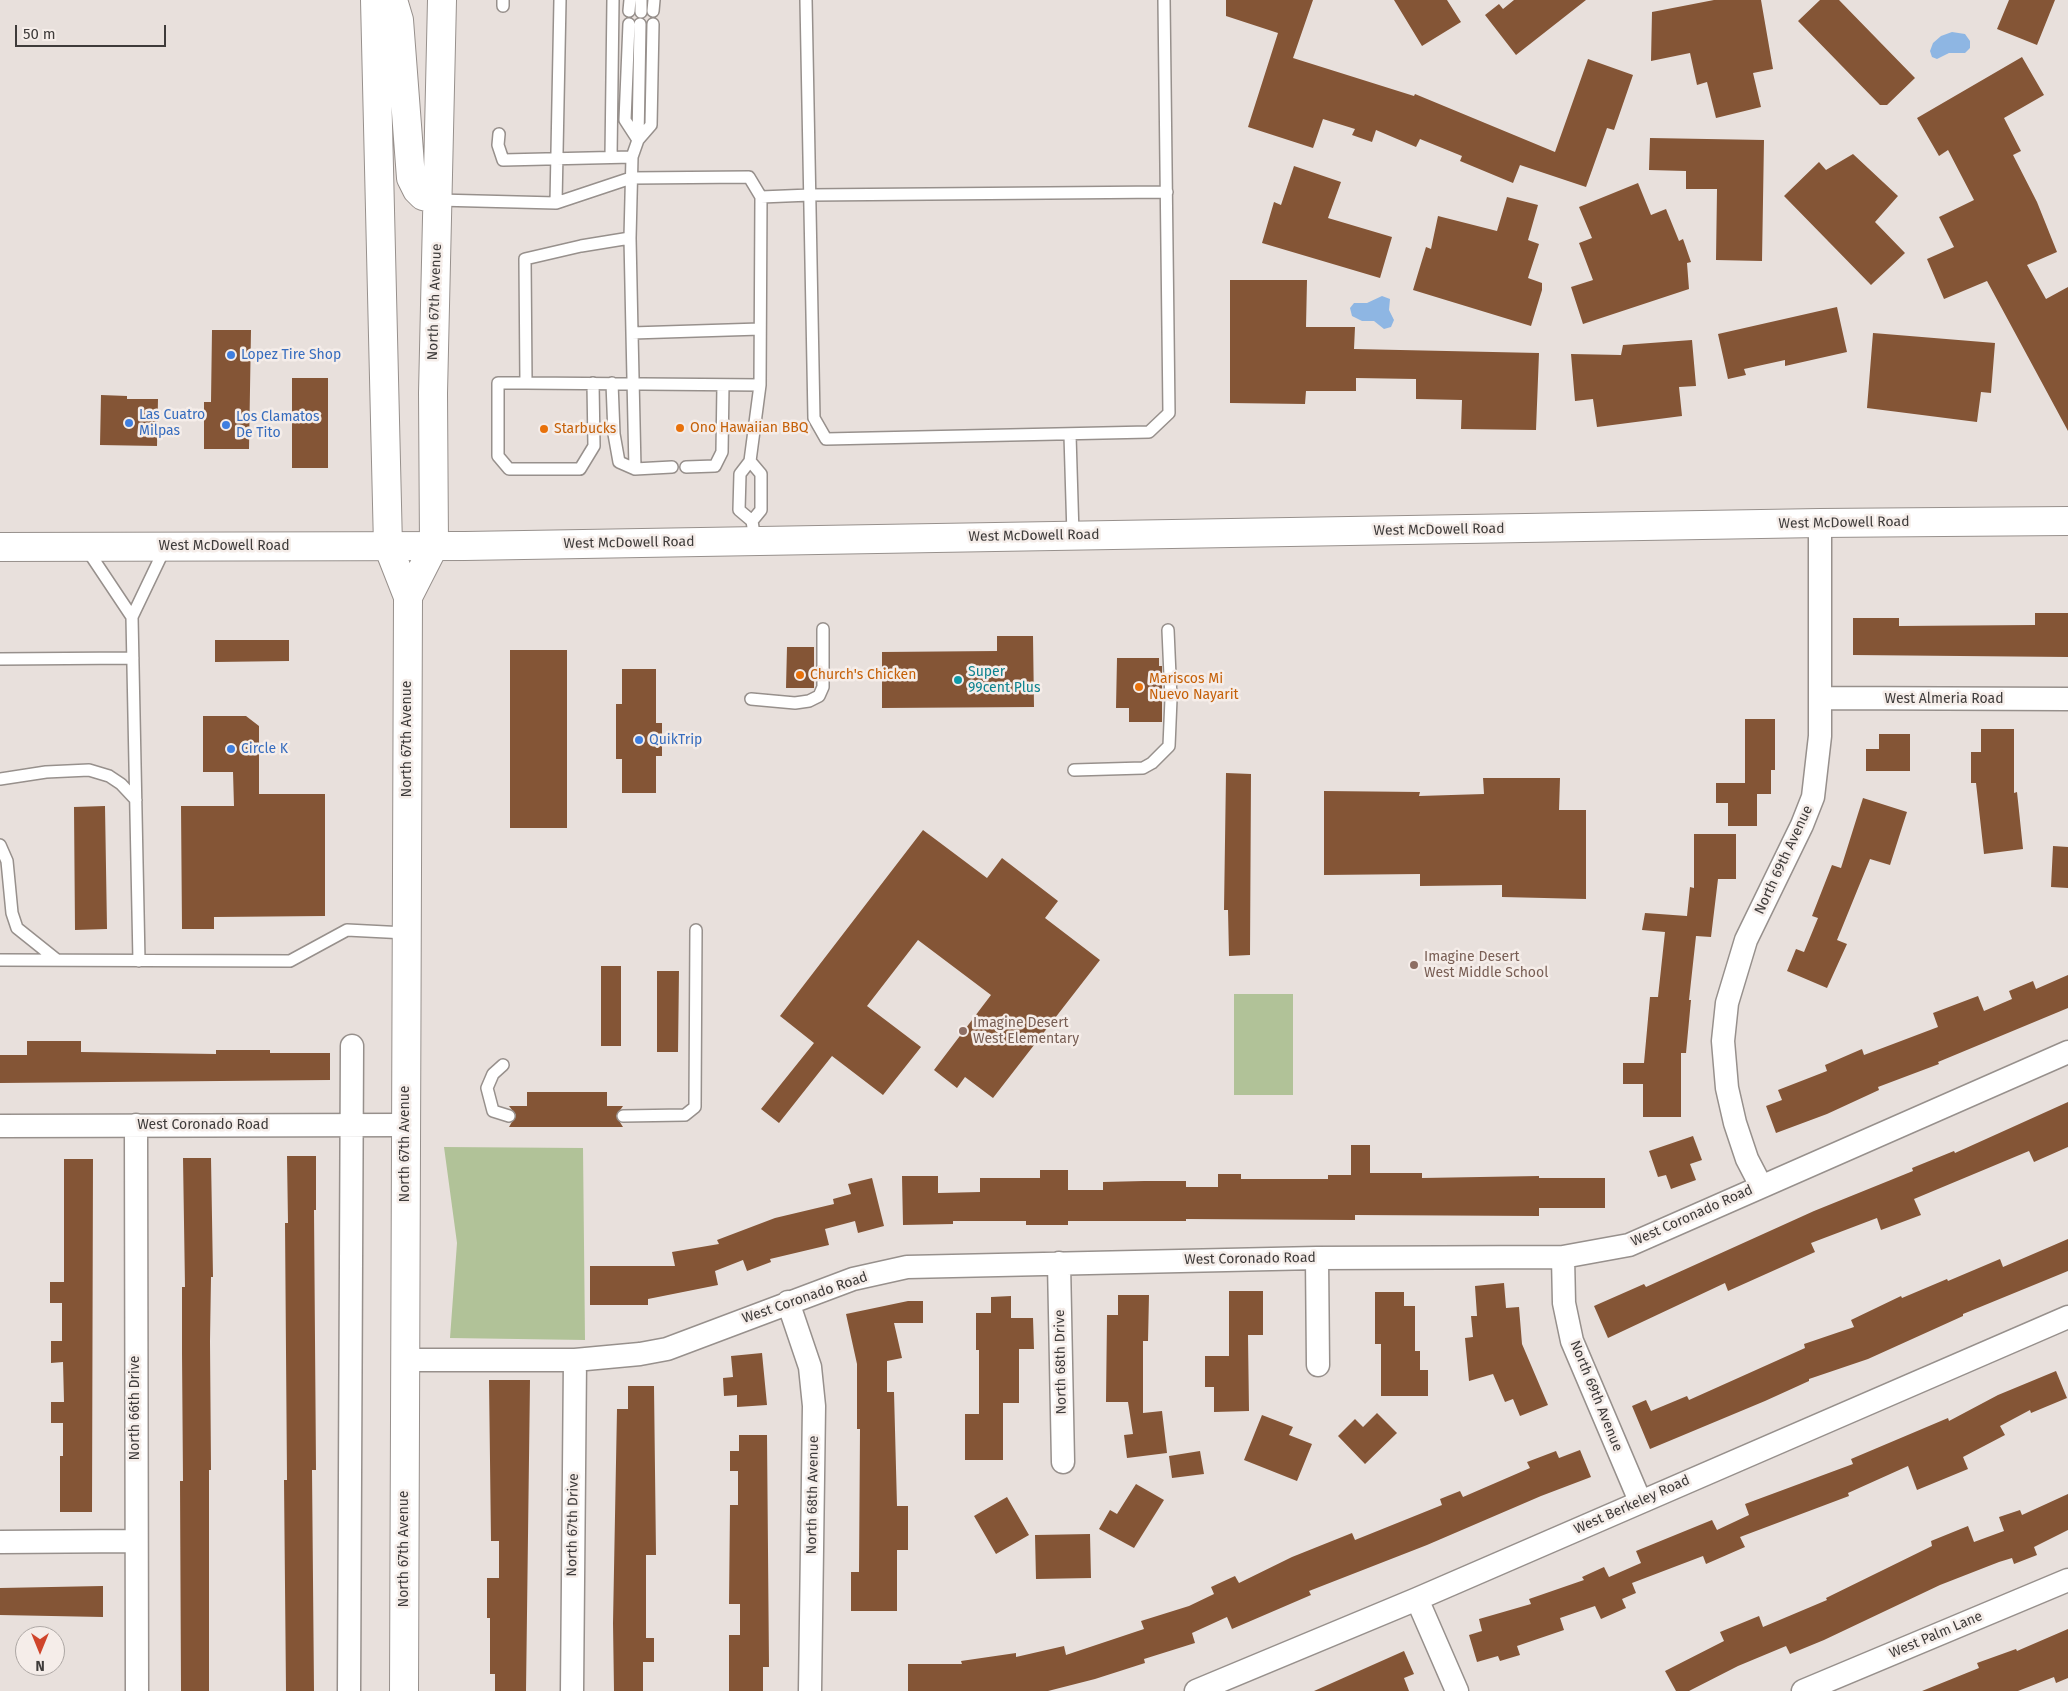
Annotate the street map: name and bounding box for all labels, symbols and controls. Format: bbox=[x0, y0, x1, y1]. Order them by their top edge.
scale bar bbox=[18, 15, 169, 47]
text: 50 m bbox=[23, 25, 56, 43]
street label: North 67th Avenue bbox=[425, 243, 445, 361]
place label: Lopez Tire Shop bbox=[241, 347, 341, 363]
marker: Lopez Tire Shop bbox=[225, 349, 237, 361]
place label: Las Cuatro Milpas bbox=[139, 407, 205, 440]
place label: Los Clamatos De Tito bbox=[236, 409, 320, 442]
marker: Las Cuatro Milpas bbox=[123, 417, 135, 429]
marker: Los Clamatos De Tito bbox=[220, 419, 232, 431]
place label: Ono Hawaiian BBQ bbox=[690, 420, 808, 436]
place label: Starbucks bbox=[554, 421, 616, 437]
marker: Ono Hawaiian BBQ bbox=[674, 422, 686, 434]
marker: Starbucks bbox=[538, 423, 550, 435]
street label: West McDowell Road bbox=[1778, 513, 1910, 533]
street label: West McDowell Road bbox=[1373, 520, 1505, 540]
street label: West McDowell Road bbox=[968, 526, 1100, 546]
street label: West McDowell Road bbox=[563, 533, 695, 553]
street label: West McDowell Road bbox=[159, 538, 289, 554]
place label: Super 99cent Plus bbox=[968, 664, 1040, 696]
place label: Church's Chicken bbox=[810, 667, 916, 683]
marker: Church's Chicken bbox=[794, 669, 806, 681]
place label: Mariscos Mi Nuevo Nayarit bbox=[1149, 671, 1239, 704]
marker: Super 99cent Plus bbox=[952, 674, 964, 686]
street label: North 67th Avenue bbox=[399, 681, 415, 797]
marker: Mariscos Mi Nuevo Nayarit bbox=[1133, 681, 1145, 693]
street label: West Almeria Road bbox=[1884, 691, 2004, 707]
place label: QuikTrip bbox=[649, 732, 702, 748]
marker: QuikTrip bbox=[633, 734, 645, 746]
place label: Circle K bbox=[241, 741, 288, 757]
marker: Circle K bbox=[225, 743, 237, 755]
street label: North 69th Avenue bbox=[1751, 803, 1817, 917]
place label: Imagine Desert West Middle School bbox=[1424, 949, 1548, 982]
marker: Imagine Desert West Middle School bbox=[1408, 959, 1420, 971]
place label: Imagine Desert West Elementary bbox=[973, 1015, 1079, 1048]
marker: Imagine Desert West Elementary bbox=[957, 1025, 969, 1037]
street label: North 67th Avenue bbox=[397, 1086, 413, 1202]
street label: West Coronado Road bbox=[137, 1117, 269, 1133]
street label: West Coronado Road bbox=[1628, 1182, 1756, 1250]
street label: West Coronado Road bbox=[1184, 1249, 1316, 1269]
street label: West Coronado Road bbox=[740, 1269, 870, 1327]
street label: North 68th Drive bbox=[1052, 1309, 1070, 1415]
street label: North 69th Avenue bbox=[1566, 1338, 1626, 1454]
street label: North 66th Drive bbox=[127, 1356, 143, 1460]
street label: North 68th Avenue bbox=[804, 1436, 822, 1554]
street label: West Berkeley Road bbox=[1571, 1472, 1693, 1538]
street label: North 67th Drive bbox=[564, 1473, 582, 1577]
street label: North 67th Avenue bbox=[396, 1491, 412, 1607]
street label: West Palm Lane bbox=[1887, 1608, 1985, 1662]
north arrow bbox=[15, 1626, 65, 1676]
text: N bbox=[35, 1657, 45, 1674]

